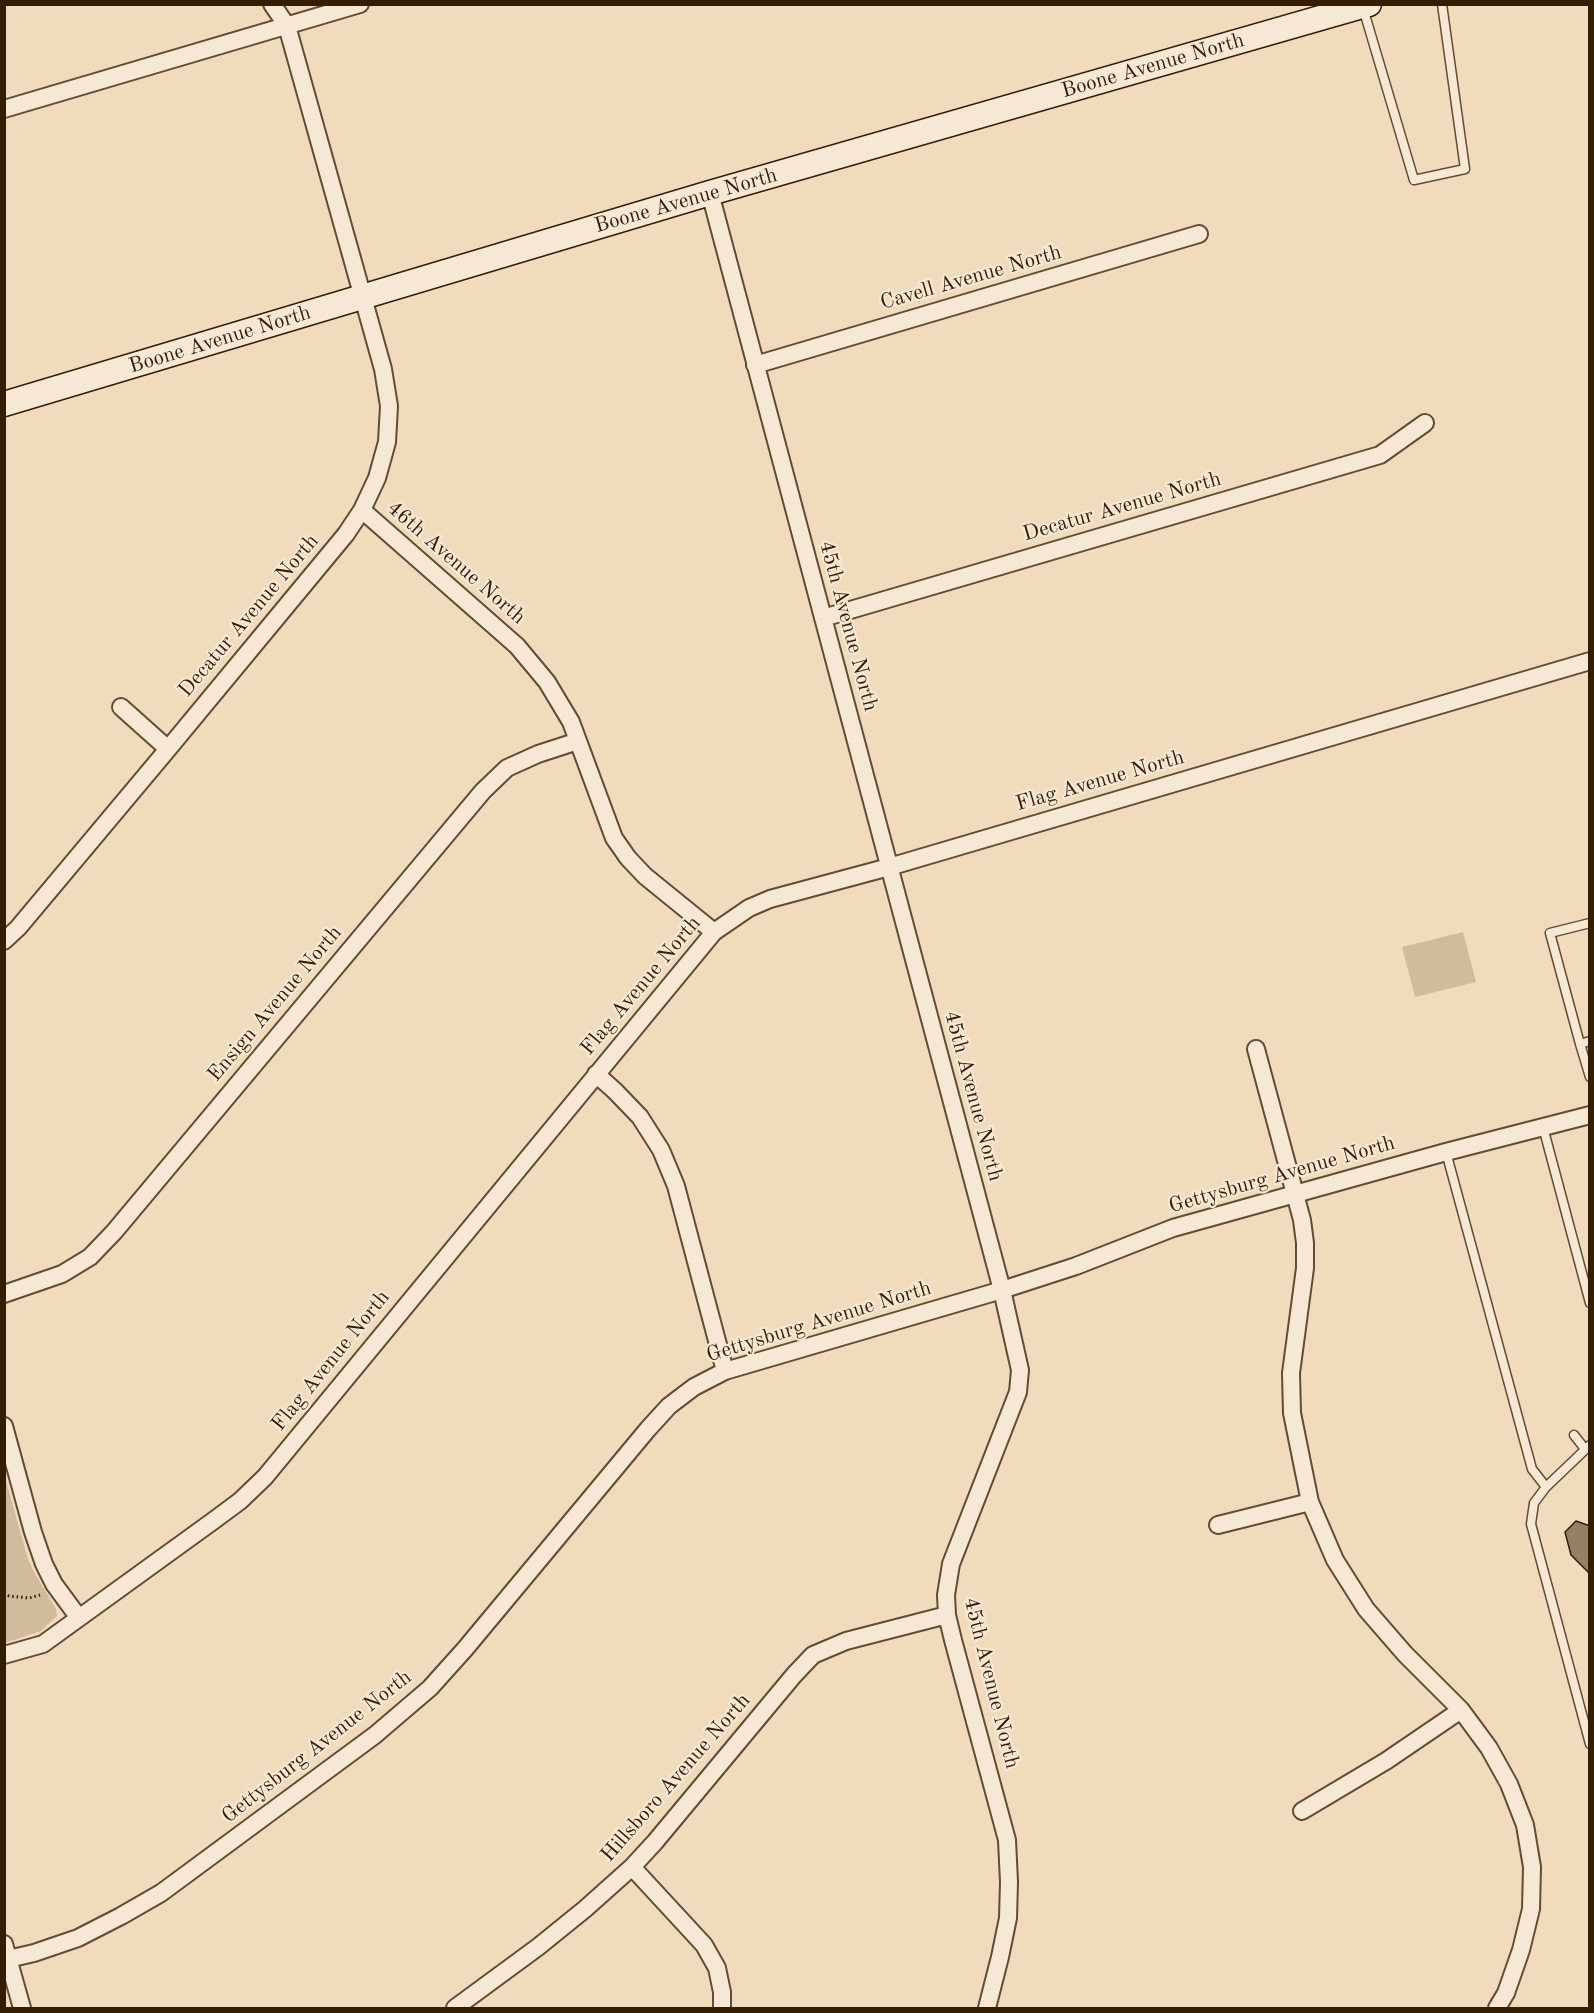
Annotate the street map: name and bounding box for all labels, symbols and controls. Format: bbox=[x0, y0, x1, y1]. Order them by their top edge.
street label: Boone Avenue North bbox=[1059, 28, 1247, 104]
street label: Boone Avenue North bbox=[592, 163, 780, 239]
street label: Cavell Avenue North bbox=[877, 240, 1065, 316]
street label: Boone Avenue North bbox=[126, 300, 314, 380]
street label: Decatur Avenue North bbox=[1020, 467, 1224, 547]
street label: 46th Avenue North bbox=[381, 496, 531, 630]
street label: Decatur Avenue North bbox=[173, 529, 325, 703]
street label: 45th Avenue North bbox=[813, 538, 883, 714]
street label: Flag Avenue North bbox=[1013, 745, 1187, 817]
street label: Flag Avenue North bbox=[575, 911, 707, 1061]
street label: Ensign Avenue North bbox=[202, 921, 348, 1087]
street label: 45th Avenue North bbox=[938, 1008, 1008, 1184]
street label: Gettysburg Avenue North bbox=[1166, 1131, 1398, 1219]
street label: Gettysburg Avenue North bbox=[703, 1276, 935, 1368]
street label: Flag Avenue North bbox=[266, 1285, 396, 1437]
street label: 45th Avenue North bbox=[958, 1595, 1024, 1771]
street label: Gettysburg Avenue North bbox=[217, 1665, 417, 1829]
street label: Hillsboro Avenue North bbox=[596, 1688, 756, 1868]

